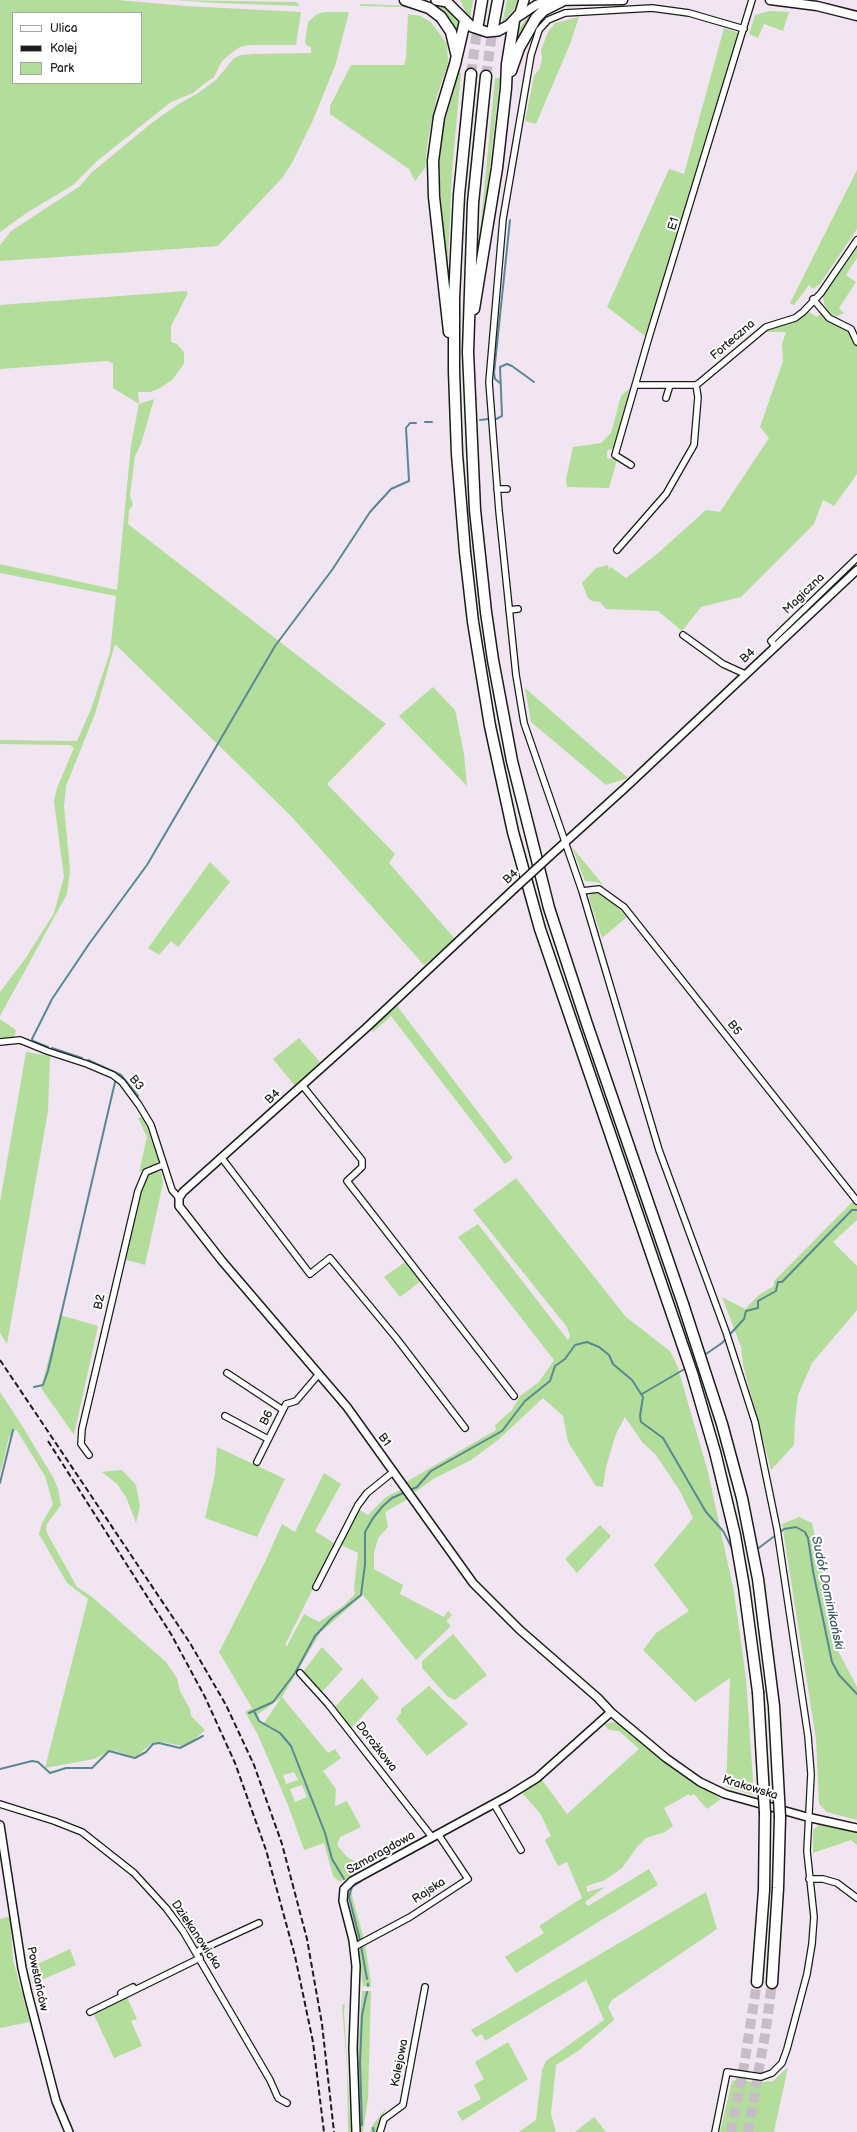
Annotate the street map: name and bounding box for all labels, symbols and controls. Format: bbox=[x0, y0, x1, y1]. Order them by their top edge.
legend bbox=[12, 12, 142, 84]
text: Ulica bbox=[50, 21, 77, 36]
text: Kolej bbox=[50, 41, 77, 56]
text: Park bbox=[50, 61, 74, 76]
street label: E1 bbox=[665, 216, 683, 232]
street label: Forteczna bbox=[708, 317, 758, 363]
street label: Magiczna bbox=[780, 571, 828, 617]
street label: B4 bbox=[737, 645, 759, 667]
street label: B4 bbox=[500, 866, 522, 888]
street label: B5 bbox=[724, 1018, 744, 1038]
street label: B3 bbox=[125, 1072, 147, 1094]
street label: B4 bbox=[262, 1086, 284, 1108]
street label: B2 bbox=[91, 1293, 109, 1311]
street label: B6 bbox=[257, 1408, 277, 1428]
street label: B1 bbox=[374, 1431, 394, 1449]
water label: Sudół Dominikański bbox=[807, 1535, 847, 1651]
street label: Dorożkowa bbox=[352, 1719, 400, 1775]
street label: Krakowska bbox=[720, 1773, 780, 1803]
street label: Szmaragdowa bbox=[344, 1828, 418, 1878]
street label: Rajska bbox=[410, 1875, 448, 1907]
street label: Dziekanowicka bbox=[168, 1898, 224, 1972]
street label: Powstańców bbox=[23, 1945, 51, 2013]
street label: Kolejowa bbox=[388, 2038, 412, 2088]

